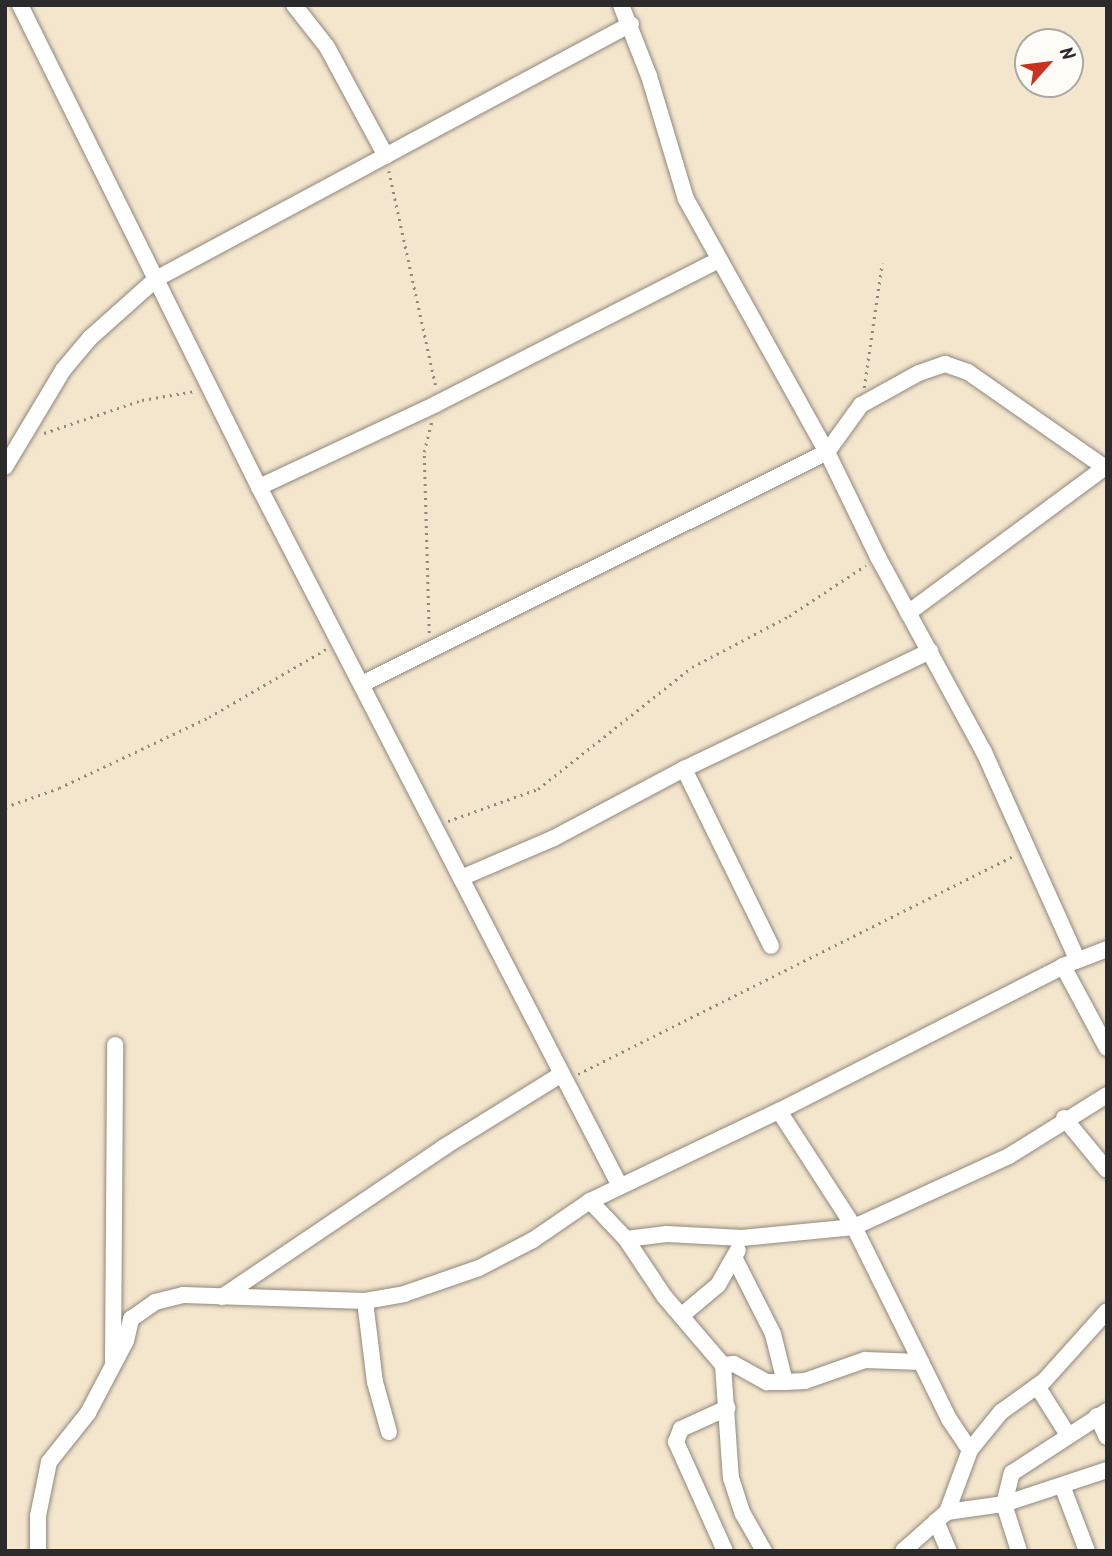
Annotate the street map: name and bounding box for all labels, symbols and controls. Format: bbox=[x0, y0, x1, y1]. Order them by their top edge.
north arrow bbox=[1014, 28, 1084, 98]
text: N bbox=[1050, 42, 1082, 66]

